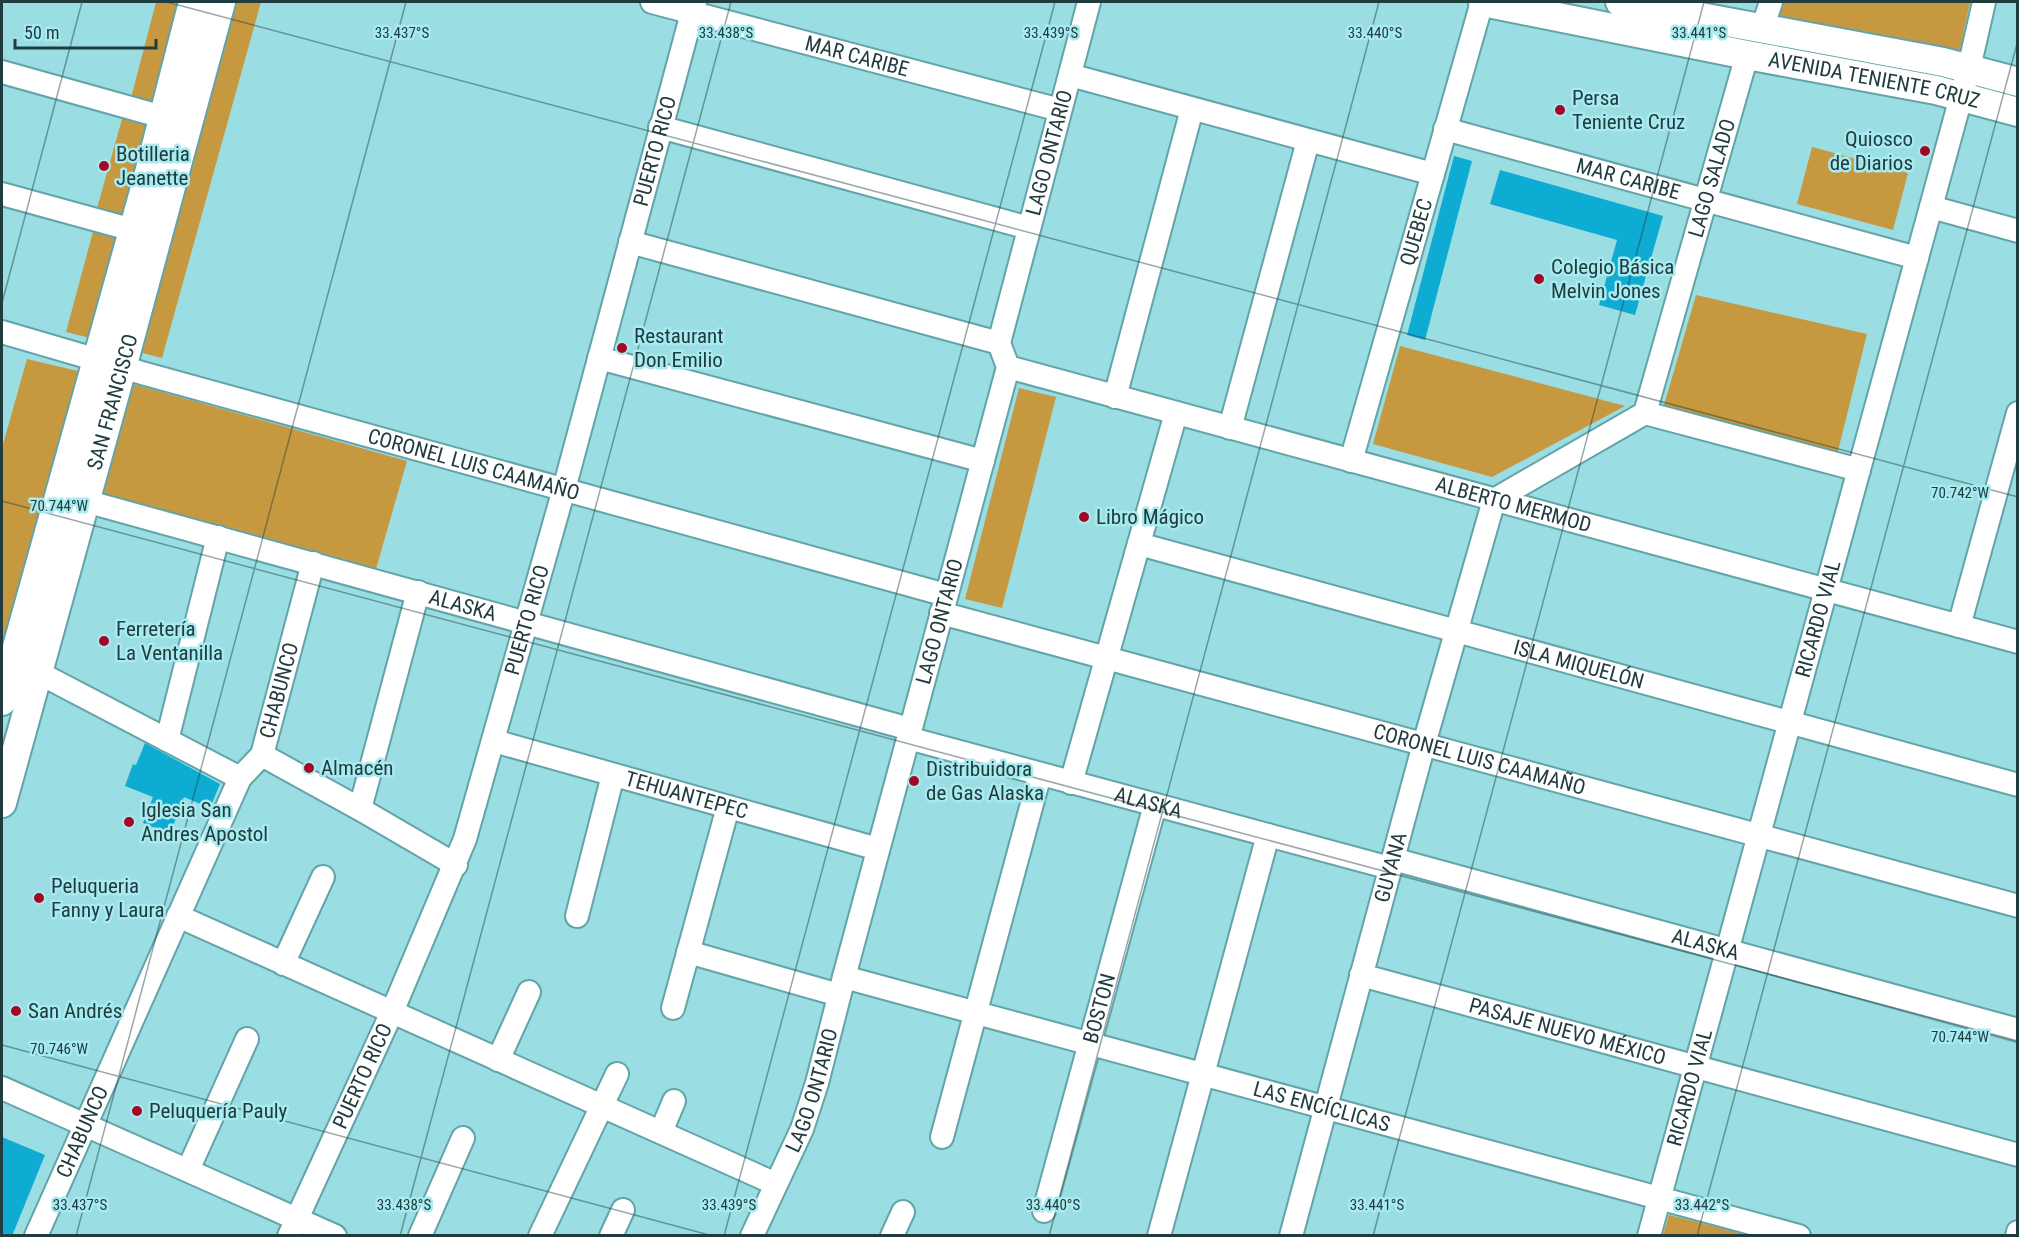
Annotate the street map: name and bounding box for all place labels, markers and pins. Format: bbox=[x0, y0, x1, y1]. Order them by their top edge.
place label: Persa Teniente Cruz bbox=[1572, 86, 1685, 134]
marker: Persa Teniente Cruz bbox=[1553, 103, 1567, 117]
place label: Quiosco de Diarios bbox=[1830, 127, 1913, 175]
place label: Botilleria Jeanette bbox=[116, 142, 190, 190]
marker: Quiosco de Diarios bbox=[1918, 144, 1932, 158]
marker: Botilleria Jeanette bbox=[97, 159, 111, 173]
place label: Colegio Básica Melvin Jones bbox=[1551, 255, 1674, 303]
marker: Colegio Básica Melvin Jones bbox=[1532, 272, 1546, 286]
place label: Restaurant Don Emilio bbox=[634, 324, 723, 372]
marker: Restaurant Don Emilio bbox=[615, 341, 629, 355]
place label: Libro Mágico bbox=[1096, 505, 1204, 529]
marker: Libro Mágico bbox=[1077, 510, 1091, 524]
place label: Ferretería La Ventanilla bbox=[116, 617, 223, 665]
marker: Ferretería La Ventanilla bbox=[97, 634, 111, 648]
place label: Almacén bbox=[321, 756, 394, 780]
place label: Distribuidora de Gas Alaska bbox=[926, 757, 1044, 805]
marker: Almacén bbox=[302, 761, 316, 775]
marker: Distribuidora de Gas Alaska bbox=[907, 774, 921, 788]
place label: Iglesia San Andres Apostol bbox=[141, 798, 268, 846]
marker: Iglesia San Andres Apostol bbox=[122, 815, 136, 829]
place label: Peluqueria Fanny y Laura bbox=[51, 874, 165, 922]
marker: Peluqueria Fanny y Laura bbox=[32, 891, 46, 905]
place label: San Andrés bbox=[28, 999, 122, 1023]
marker: San Andrés bbox=[9, 1004, 23, 1018]
place label: Peluquería Pauly bbox=[149, 1099, 288, 1123]
marker: Peluquería Pauly bbox=[130, 1104, 144, 1118]

